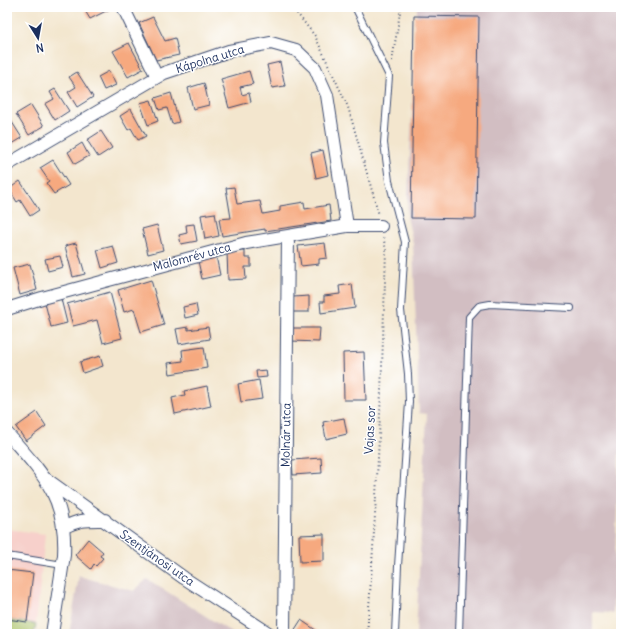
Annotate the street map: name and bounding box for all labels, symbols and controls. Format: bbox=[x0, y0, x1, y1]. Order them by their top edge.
north arrow bbox=[18, 18, 58, 58]
text: N bbox=[35, 40, 45, 55]
street label: Kápolna utca bbox=[174, 41, 246, 76]
street label: Malomrév utca bbox=[151, 239, 233, 274]
street label: Molnár utca bbox=[277, 402, 294, 467]
street label: Vajas sor bbox=[361, 405, 378, 455]
street label: Szentjánosi utca bbox=[117, 526, 198, 589]

